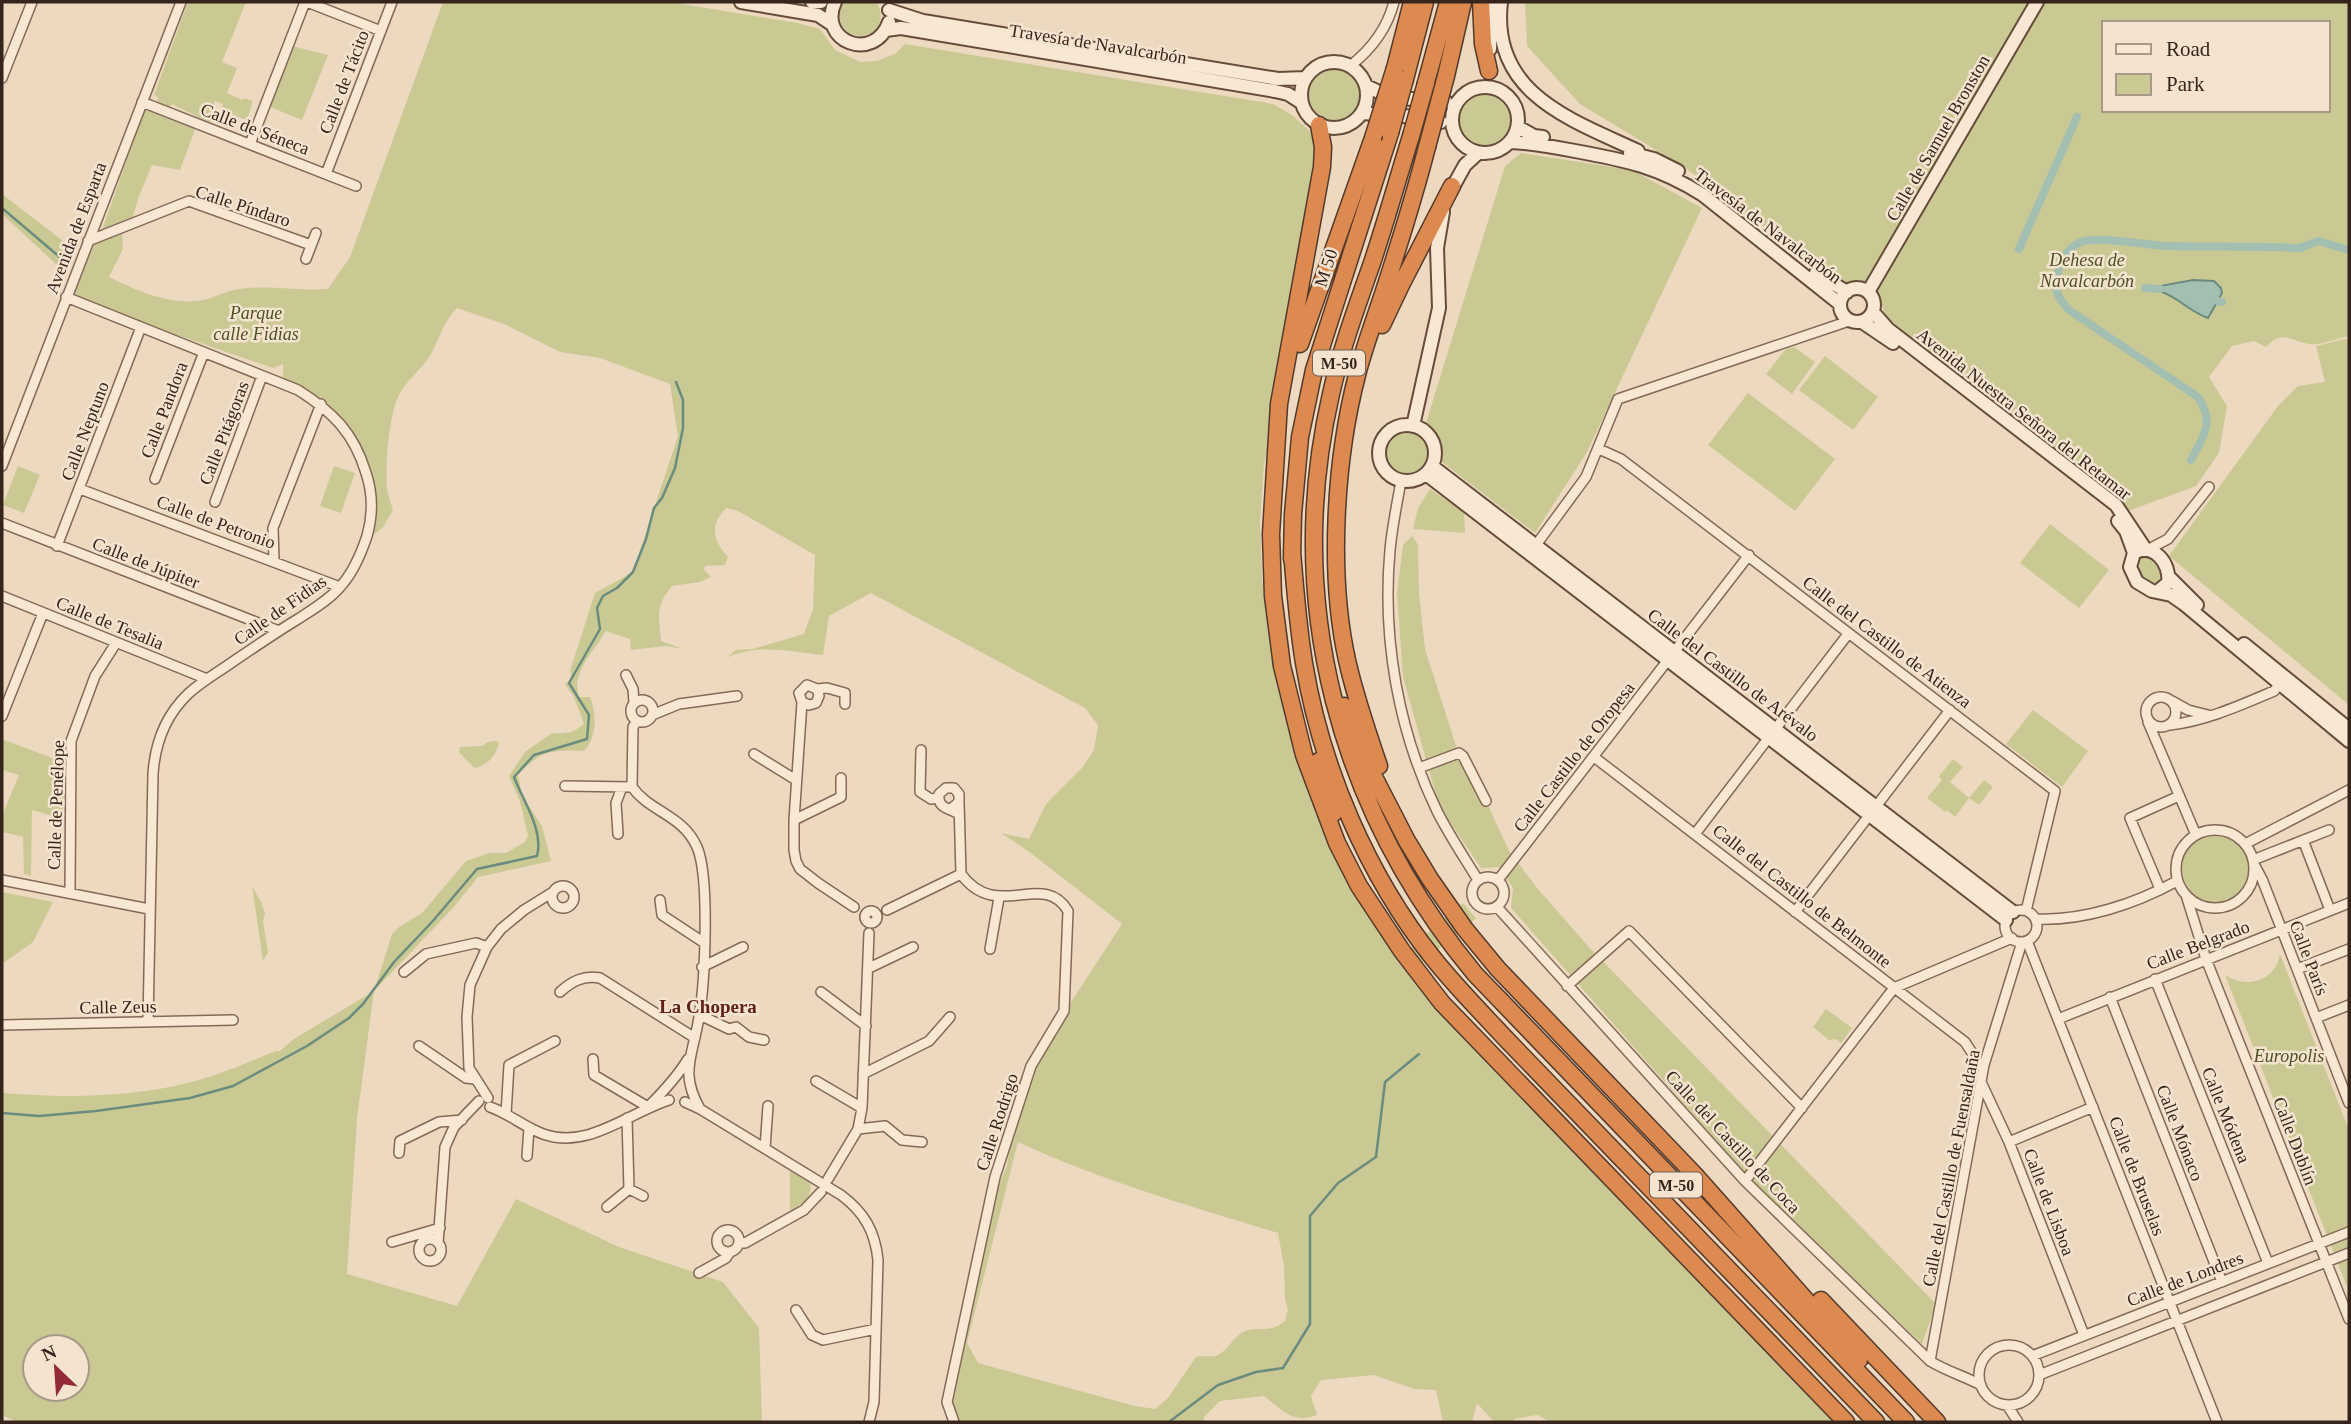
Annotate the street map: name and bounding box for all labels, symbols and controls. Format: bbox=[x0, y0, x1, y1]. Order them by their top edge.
street label: Travesía de Navalcarbón bbox=[1008, 20, 1188, 68]
legend bbox=[2102, 21, 2330, 112]
street label: Calle de Tácito bbox=[315, 27, 373, 137]
text: Road bbox=[2166, 37, 2211, 61]
street label: Calle de Samuel Bronston bbox=[1882, 51, 1994, 225]
text: Park bbox=[2166, 72, 2205, 96]
street label: Calle de Séneca bbox=[198, 99, 312, 159]
street label: Avenida de Esparta bbox=[42, 159, 110, 297]
street label: Travesía de Navalcarbón bbox=[1690, 164, 1846, 288]
street label: Calle Píndaro bbox=[193, 181, 293, 231]
street label: M 50 bbox=[1311, 247, 1341, 289]
park label: Dehesa de Navalcarbón bbox=[2039, 250, 2134, 291]
park label: Parque calle Fidias bbox=[213, 303, 299, 344]
street label: Avenida Nuestra Señora del Retamar bbox=[1913, 324, 2135, 504]
road number: M-50 bbox=[1313, 350, 1365, 376]
street label: Calle Pandora bbox=[136, 359, 192, 461]
street label: Calle Pitágoras bbox=[195, 378, 253, 488]
street label: Calle Neptuno bbox=[57, 379, 113, 483]
street label: Calle de Petronio bbox=[154, 491, 278, 553]
street label: Calle de Júpiter bbox=[90, 533, 202, 593]
street label: Calle de Fidias bbox=[230, 571, 330, 649]
street label: Calle del Castillo de Atienza bbox=[1799, 572, 1975, 712]
street label: Calle de Tesalia bbox=[53, 592, 167, 654]
street label: Calle del Castillo de Arévalo bbox=[1644, 604, 1822, 746]
street label: Calle Castillo de Oropesa bbox=[1509, 678, 1639, 836]
street label: Calle de Penélope bbox=[44, 740, 68, 870]
street label: Calle del Castillo de Belmonte bbox=[1709, 820, 1895, 972]
street label: Calle Belgrado bbox=[2144, 916, 2252, 974]
street label: Calle París bbox=[2286, 918, 2332, 998]
street label: Calle Zeus bbox=[79, 996, 157, 1018]
district label: La Chopera bbox=[659, 996, 757, 1017]
park label: Europolis bbox=[2253, 1046, 2324, 1066]
street label: Calle del Castillo de Fuensaldaña bbox=[1918, 1048, 1984, 1288]
street label: Calle Módena bbox=[2198, 1064, 2254, 1166]
street label: Calle del Castillo de Coca bbox=[1662, 1066, 1804, 1218]
street label: Calle Rodrigo bbox=[972, 1071, 1022, 1173]
street label: Calle Mónaco bbox=[2152, 1082, 2208, 1184]
street label: Calle Dublín bbox=[2269, 1094, 2321, 1188]
street label: Calle de Bruselas bbox=[2105, 1114, 2169, 1238]
street label: Calle de Lisboa bbox=[2019, 1146, 2079, 1258]
road number: M-50 bbox=[1650, 1172, 1702, 1198]
street label: Calle de Londres bbox=[2124, 1248, 2246, 1310]
north arrow bbox=[21, 1333, 91, 1403]
text: N bbox=[38, 1341, 60, 1365]

